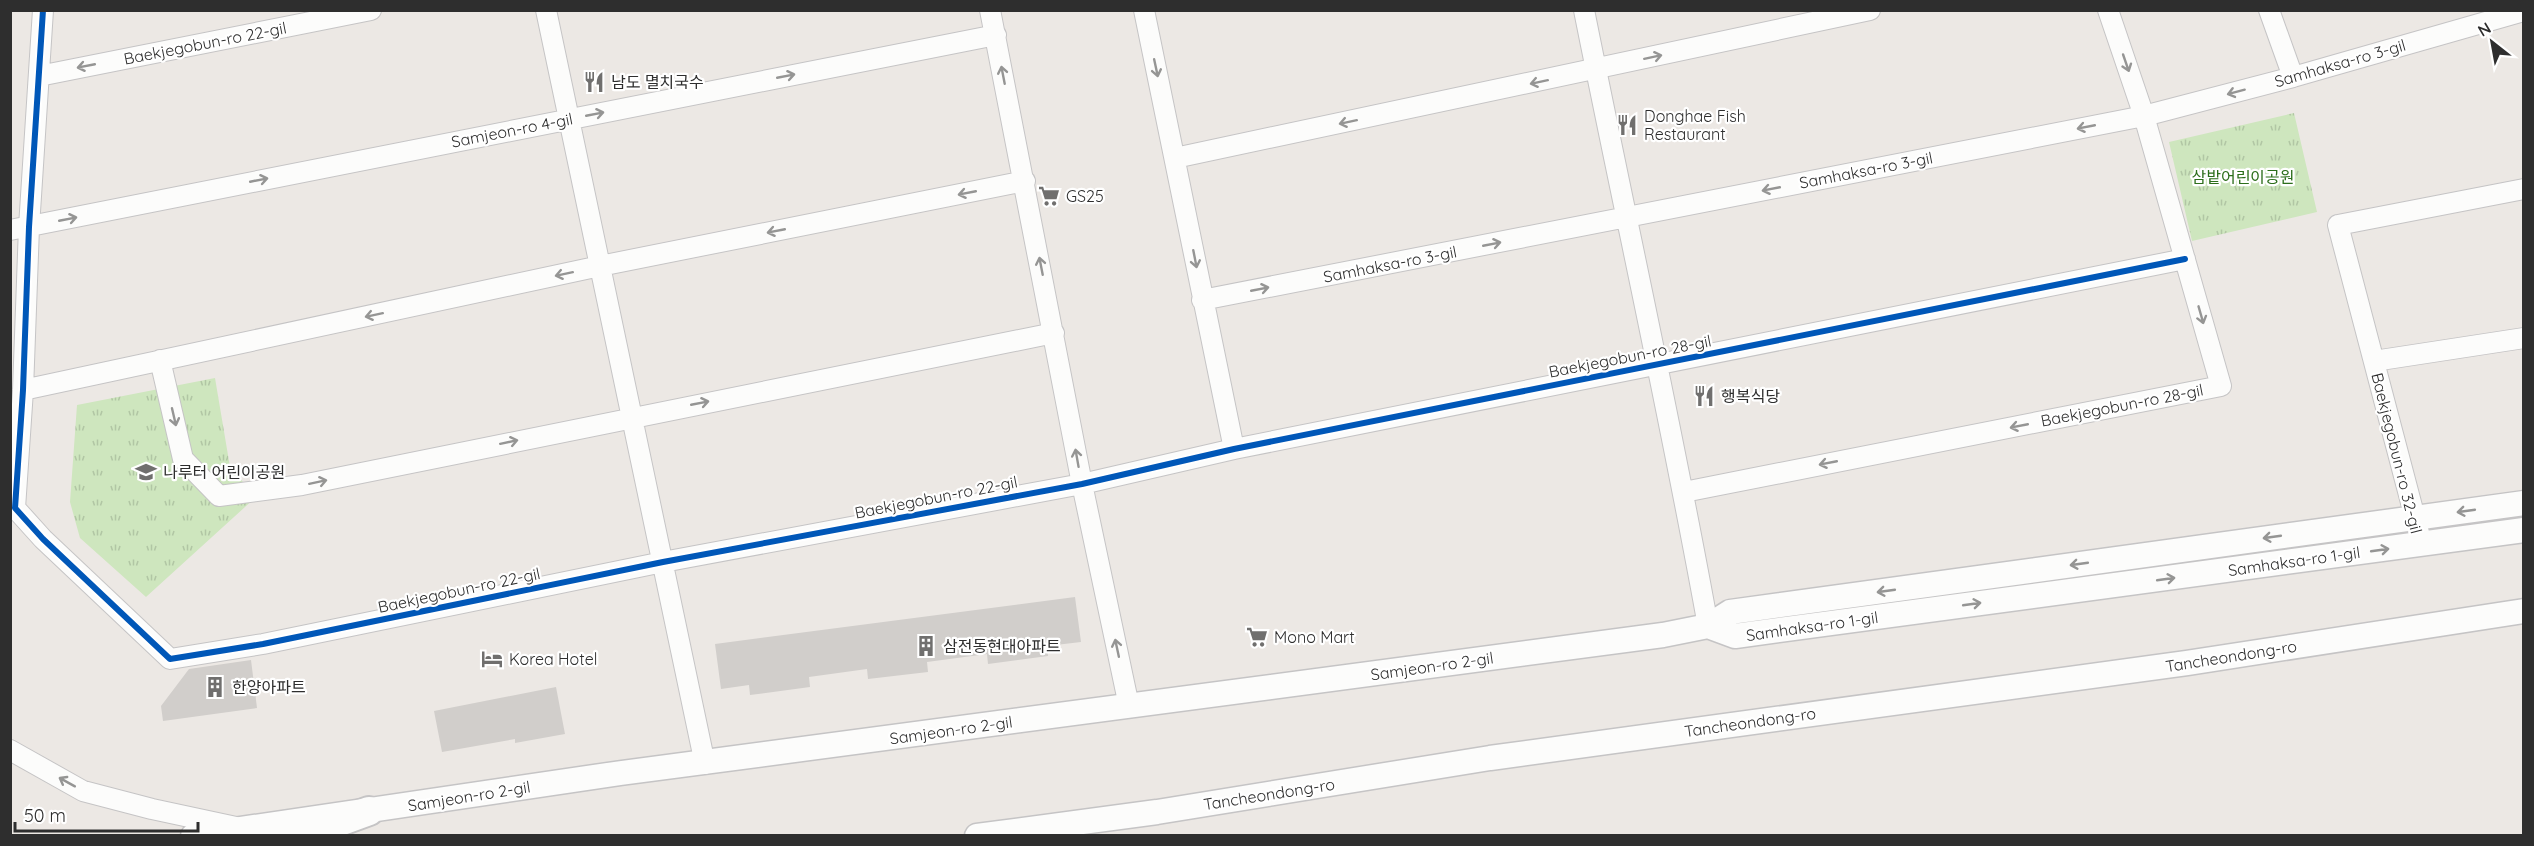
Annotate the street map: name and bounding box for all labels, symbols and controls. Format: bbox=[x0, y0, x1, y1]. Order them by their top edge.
north arrow bbox=[2462, 12, 2522, 72]
street label: Baekjegobun-ro 22-gil bbox=[122, 17, 288, 69]
text: N bbox=[2474, 18, 2494, 41]
street label: Samhaksa-ro 3-gil bbox=[2272, 35, 2408, 91]
one-way arrow bbox=[1643, 51, 1663, 62]
one-way arrow bbox=[2121, 53, 2132, 72]
one-way arrow bbox=[1151, 57, 1162, 77]
one-way arrow bbox=[77, 61, 97, 72]
one-way arrow bbox=[997, 65, 1008, 85]
restaurant icon: 남도 멸치국수 bbox=[582, 70, 606, 94]
one-way arrow bbox=[776, 70, 795, 81]
place label: 남도 멸치국수 bbox=[611, 72, 704, 92]
one-way arrow bbox=[1530, 76, 1549, 88]
one-way arrow bbox=[2227, 87, 2246, 98]
place label: Donghae Fish Restaurant bbox=[1644, 106, 1746, 144]
street label: Samjeon-ro 4-gil bbox=[450, 108, 574, 152]
one-way arrow bbox=[584, 108, 604, 119]
restaurant icon: Donghae Fish Restaurant bbox=[1615, 113, 1639, 137]
one-way arrow bbox=[1339, 117, 1358, 128]
one-way arrow bbox=[2077, 122, 2097, 133]
street label: Samhaksa-ro 3-gil bbox=[1798, 147, 1934, 193]
park label: 삼밭어린이공원 bbox=[2191, 167, 2295, 187]
one-way arrow bbox=[249, 174, 268, 186]
supermarket icon: GS25 bbox=[1037, 184, 1061, 208]
one-way arrow bbox=[1762, 184, 1782, 195]
place label: GS25 bbox=[1066, 186, 1104, 206]
one-way arrow bbox=[958, 188, 978, 199]
one-way arrow bbox=[58, 213, 77, 224]
one-way arrow bbox=[767, 226, 786, 237]
one-way arrow bbox=[1482, 238, 1502, 249]
street label: Samhaksa-ro 3-gil bbox=[1322, 241, 1458, 287]
one-way arrow bbox=[1190, 249, 1201, 268]
one-way arrow bbox=[1035, 257, 1046, 276]
one-way arrow bbox=[555, 269, 575, 280]
one-way arrow bbox=[1250, 283, 1269, 294]
one-way arrow bbox=[2196, 305, 2207, 324]
one-way arrow bbox=[364, 309, 383, 321]
street label: Baekjegobun-ro 28-gil bbox=[1547, 330, 1713, 382]
street label: Baekjegobun-ro 32-gil bbox=[2367, 371, 2427, 535]
street label: Baekjegobun-ro 28-gil bbox=[2039, 379, 2205, 431]
restaurant icon: 행복식당 bbox=[1692, 384, 1716, 408]
place label: 행복식당 bbox=[1721, 386, 1780, 406]
one-way arrow bbox=[690, 397, 710, 408]
one-way arrow bbox=[168, 407, 180, 426]
one-way arrow bbox=[2010, 421, 2030, 432]
one-way arrow bbox=[499, 436, 518, 447]
one-way arrow bbox=[1071, 448, 1082, 468]
one-way arrow bbox=[1819, 458, 1838, 469]
school or university icon: 나루터 어린이공원 bbox=[134, 460, 158, 484]
place label: 나루터 어린이공원 bbox=[163, 462, 285, 482]
street label: Baekjegobun-ro 22-gil bbox=[853, 471, 1019, 523]
one-way arrow bbox=[308, 476, 328, 487]
one-way arrow bbox=[2456, 505, 2476, 516]
one-way arrow bbox=[2263, 532, 2283, 543]
street label: Samhaksa-ro 1-gil bbox=[2227, 542, 2361, 580]
one-way arrow bbox=[2369, 544, 2389, 555]
one-way arrow bbox=[2070, 559, 2090, 570]
street label: Baekjegobun-ro 22-gil bbox=[376, 563, 542, 617]
one-way arrow bbox=[2155, 573, 2175, 584]
one-way arrow bbox=[1877, 585, 1896, 596]
one-way arrow bbox=[1962, 599, 1982, 610]
street label: Samhaksa-ro 1-gil bbox=[1745, 607, 1879, 645]
supermarket icon: Mono Mart bbox=[1245, 625, 1269, 649]
place label: Mono Mart bbox=[1274, 627, 1355, 647]
building icon: 삼전동현대아파트 bbox=[914, 634, 938, 658]
place label: 삼전동현대아파트 bbox=[943, 636, 1061, 656]
street label: Tancheondong-ro bbox=[2164, 636, 2298, 676]
one-way arrow bbox=[1110, 639, 1122, 658]
hotel icon: Korea Hotel bbox=[480, 647, 504, 671]
street label: Samjeon-ro 2-gil bbox=[1369, 647, 1495, 685]
place label: Korea Hotel bbox=[509, 649, 597, 669]
building icon: 한양아파트 bbox=[203, 675, 227, 699]
place label: 한양아파트 bbox=[232, 677, 306, 697]
street label: Tancheondong-ro bbox=[1683, 703, 1817, 741]
street label: Samjeon-ro 2-gil bbox=[888, 711, 1014, 749]
street label: Tancheondong-ro bbox=[1202, 774, 1336, 814]
one-way arrow bbox=[59, 776, 76, 788]
street label: Samjeon-ro 2-gil bbox=[406, 776, 532, 816]
scale bar bbox=[15, 795, 198, 833]
text: 50 m bbox=[24, 804, 66, 827]

